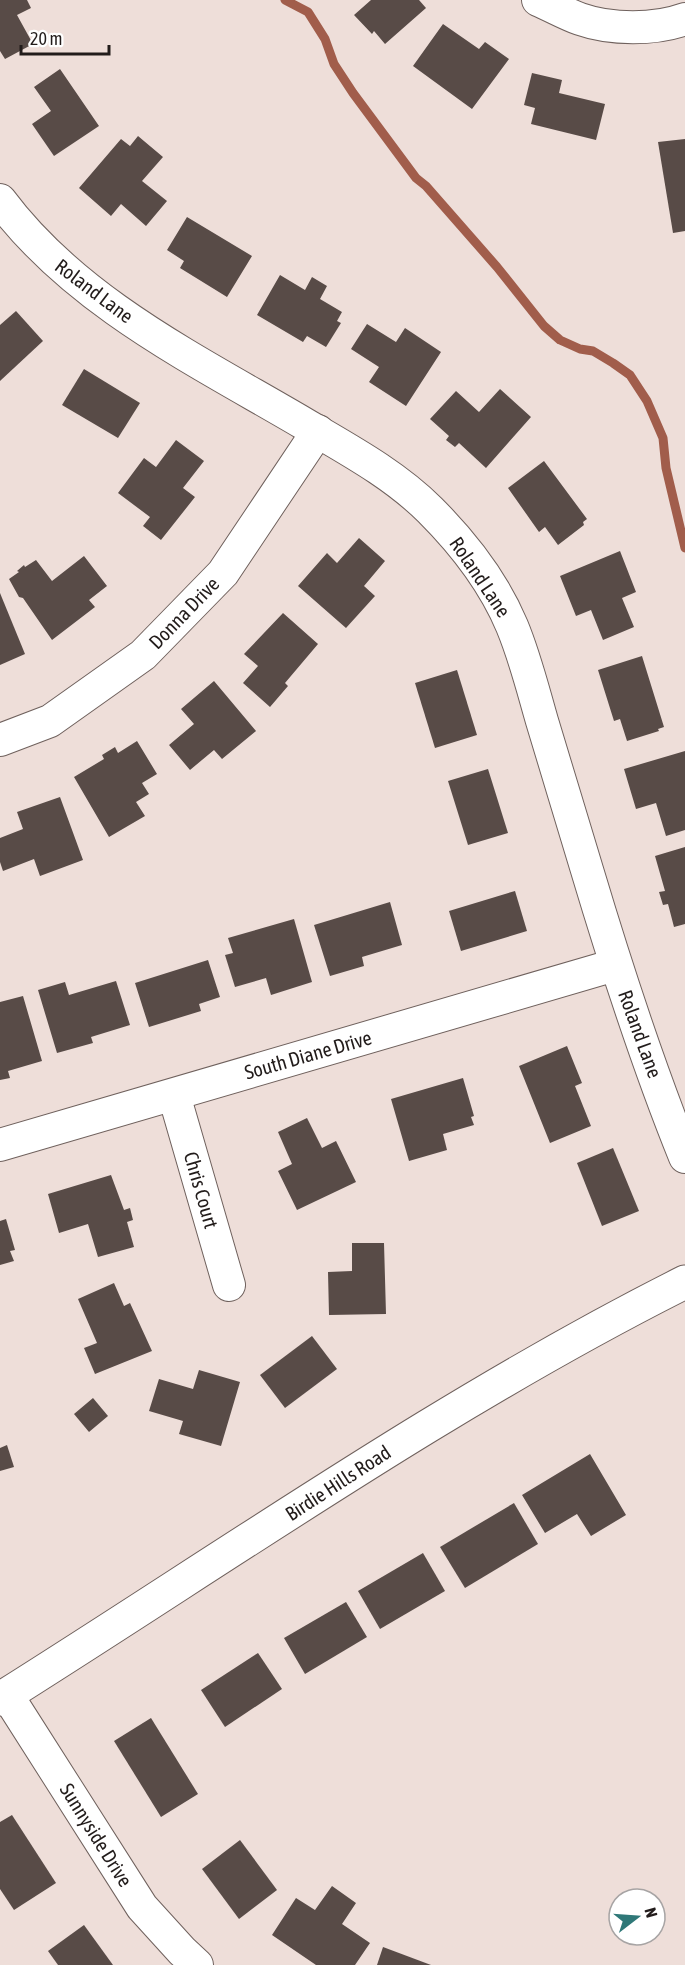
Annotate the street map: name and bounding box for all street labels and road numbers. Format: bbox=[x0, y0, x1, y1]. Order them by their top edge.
street label: Roland Lane bbox=[51, 254, 138, 327]
street label: Roland Lane bbox=[445, 532, 516, 621]
street label: Donna Drive bbox=[144, 572, 223, 653]
street label: Roland Lane bbox=[614, 987, 667, 1081]
street label: South Diane Drive bbox=[242, 1025, 374, 1084]
street label: Chris Court bbox=[180, 1149, 223, 1231]
street label: Birdie Hills Road bbox=[281, 1440, 395, 1525]
street label: Sunnyside Drive bbox=[56, 1779, 137, 1891]

